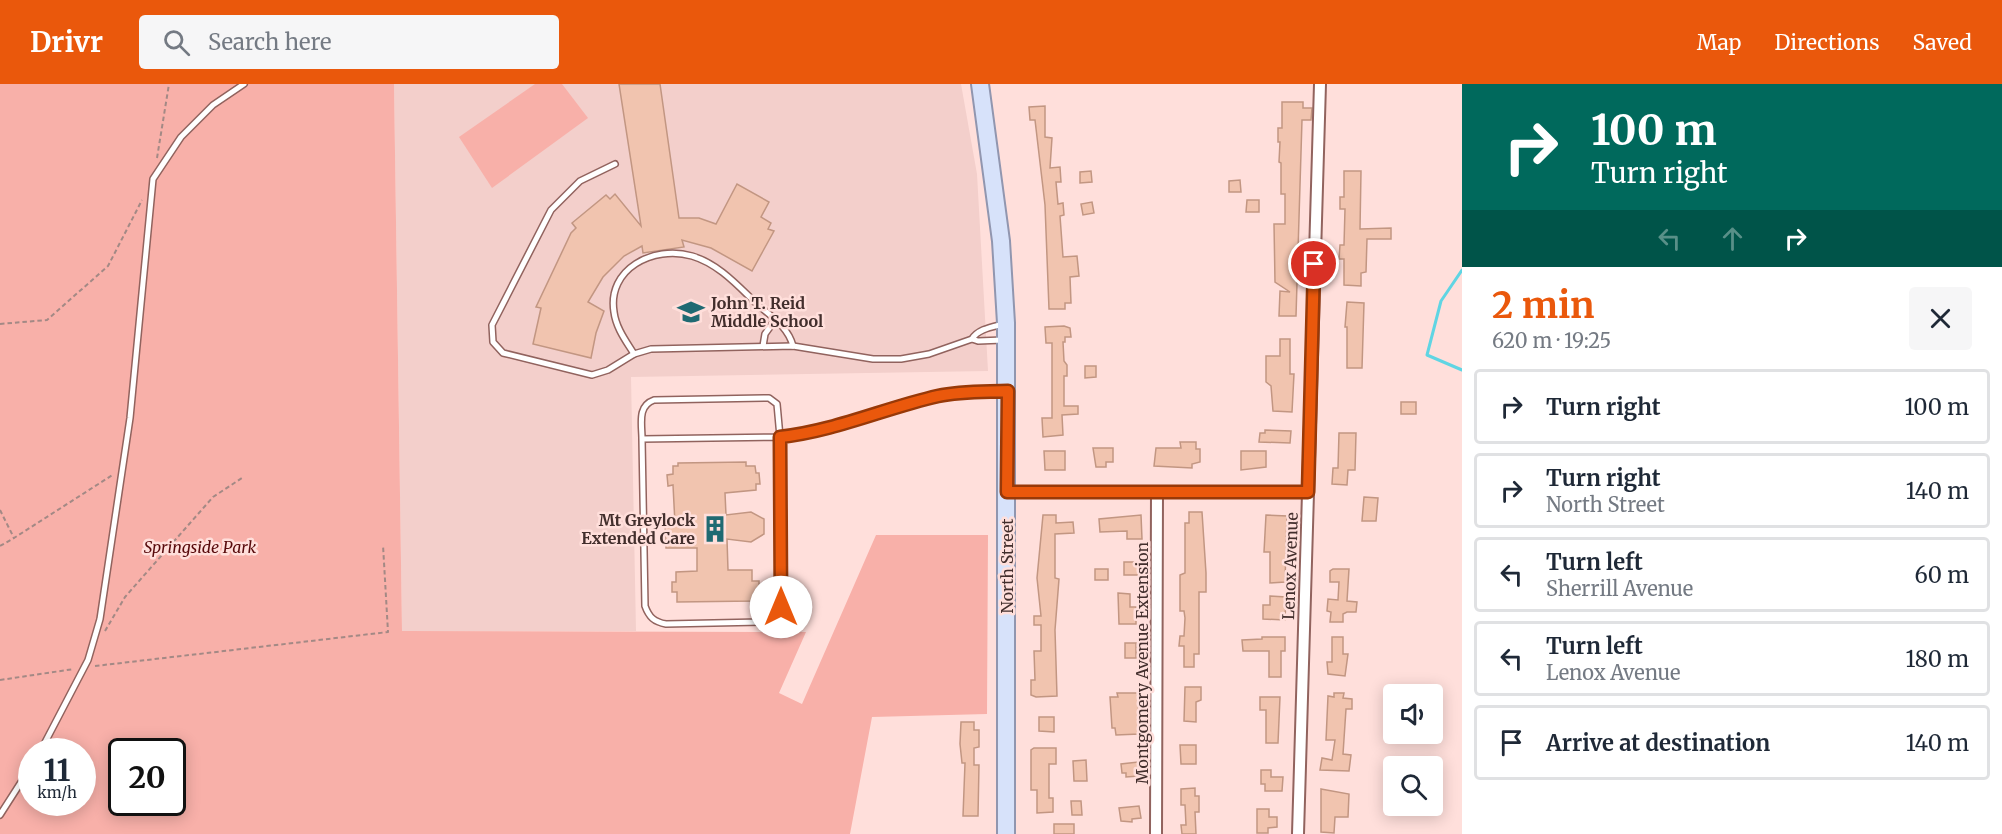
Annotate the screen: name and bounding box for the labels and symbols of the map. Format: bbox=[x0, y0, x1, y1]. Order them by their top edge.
pin bbox=[1288, 238, 1339, 289]
place label: John T. Reid Middle School bbox=[710, 293, 823, 331]
school or university icon: John T. Reid Middle School bbox=[676, 297, 706, 327]
place label: Mt Greylock Extended Care bbox=[581, 510, 696, 548]
street label: Lenox Avenue bbox=[1278, 512, 1302, 620]
building icon: Mt Greylock Extended Care bbox=[700, 514, 730, 544]
street label: North Street bbox=[997, 518, 1017, 614]
park label: Springside Park bbox=[144, 537, 257, 557]
street label: Montgomery Avenue Extension bbox=[1132, 541, 1152, 784]
position arrow bbox=[749, 575, 813, 639]
speed limit sign: 20 bbox=[108, 738, 186, 816]

